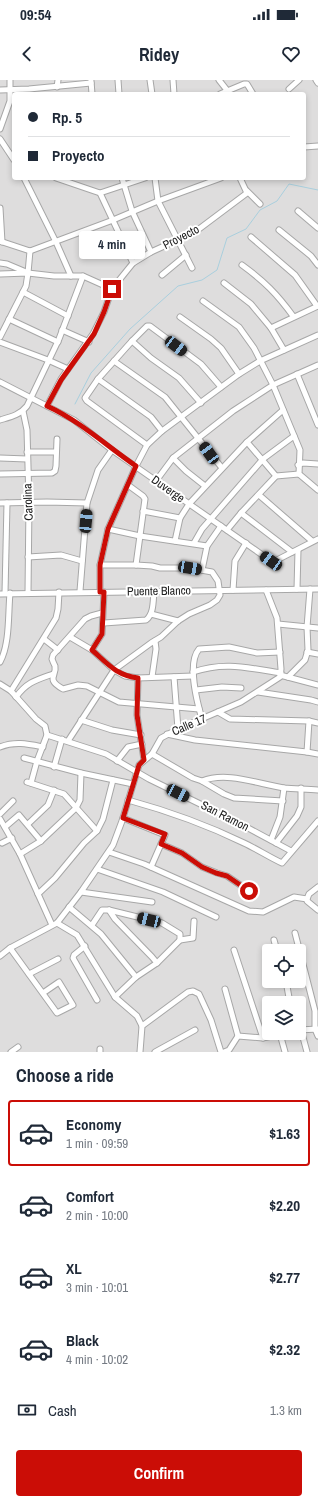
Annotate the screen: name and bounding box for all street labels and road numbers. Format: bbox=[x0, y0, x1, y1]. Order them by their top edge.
street label: Proyecto bbox=[160, 221, 202, 253]
street label: Duverge bbox=[148, 472, 188, 506]
street label: Carolina bbox=[19, 483, 37, 521]
street label: Puente Blanco bbox=[127, 582, 191, 600]
street label: Calle 17 bbox=[169, 710, 209, 739]
street label: San Ramon bbox=[198, 797, 252, 835]

